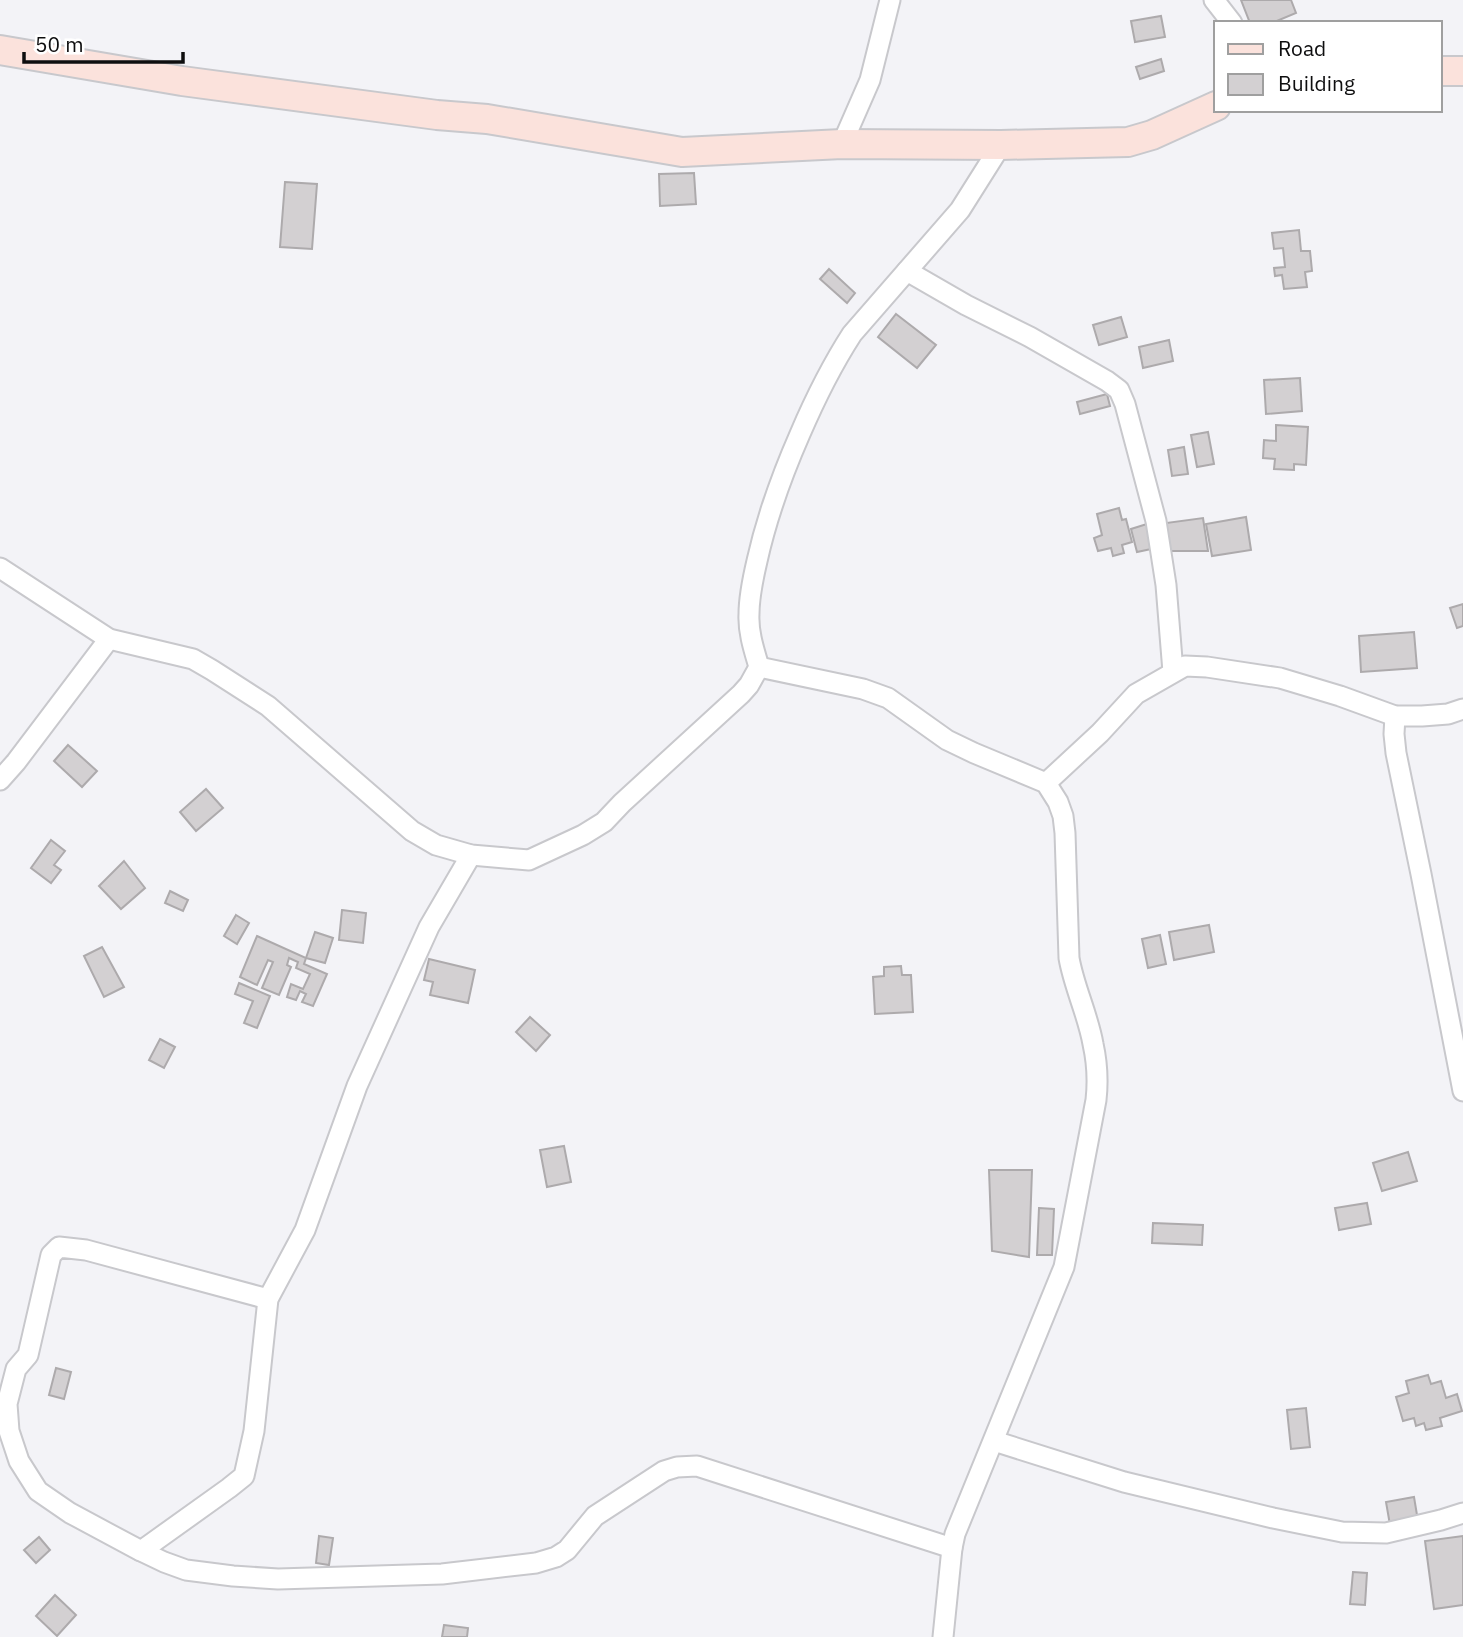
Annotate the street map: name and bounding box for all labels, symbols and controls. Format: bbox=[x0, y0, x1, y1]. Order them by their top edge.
scale bar bbox=[24, 21, 184, 65]
legend bbox=[1214, 21, 1442, 112]
text: 50 m bbox=[35, 30, 84, 58]
text: Road bbox=[1278, 34, 1326, 62]
text: Building bbox=[1278, 69, 1355, 97]

